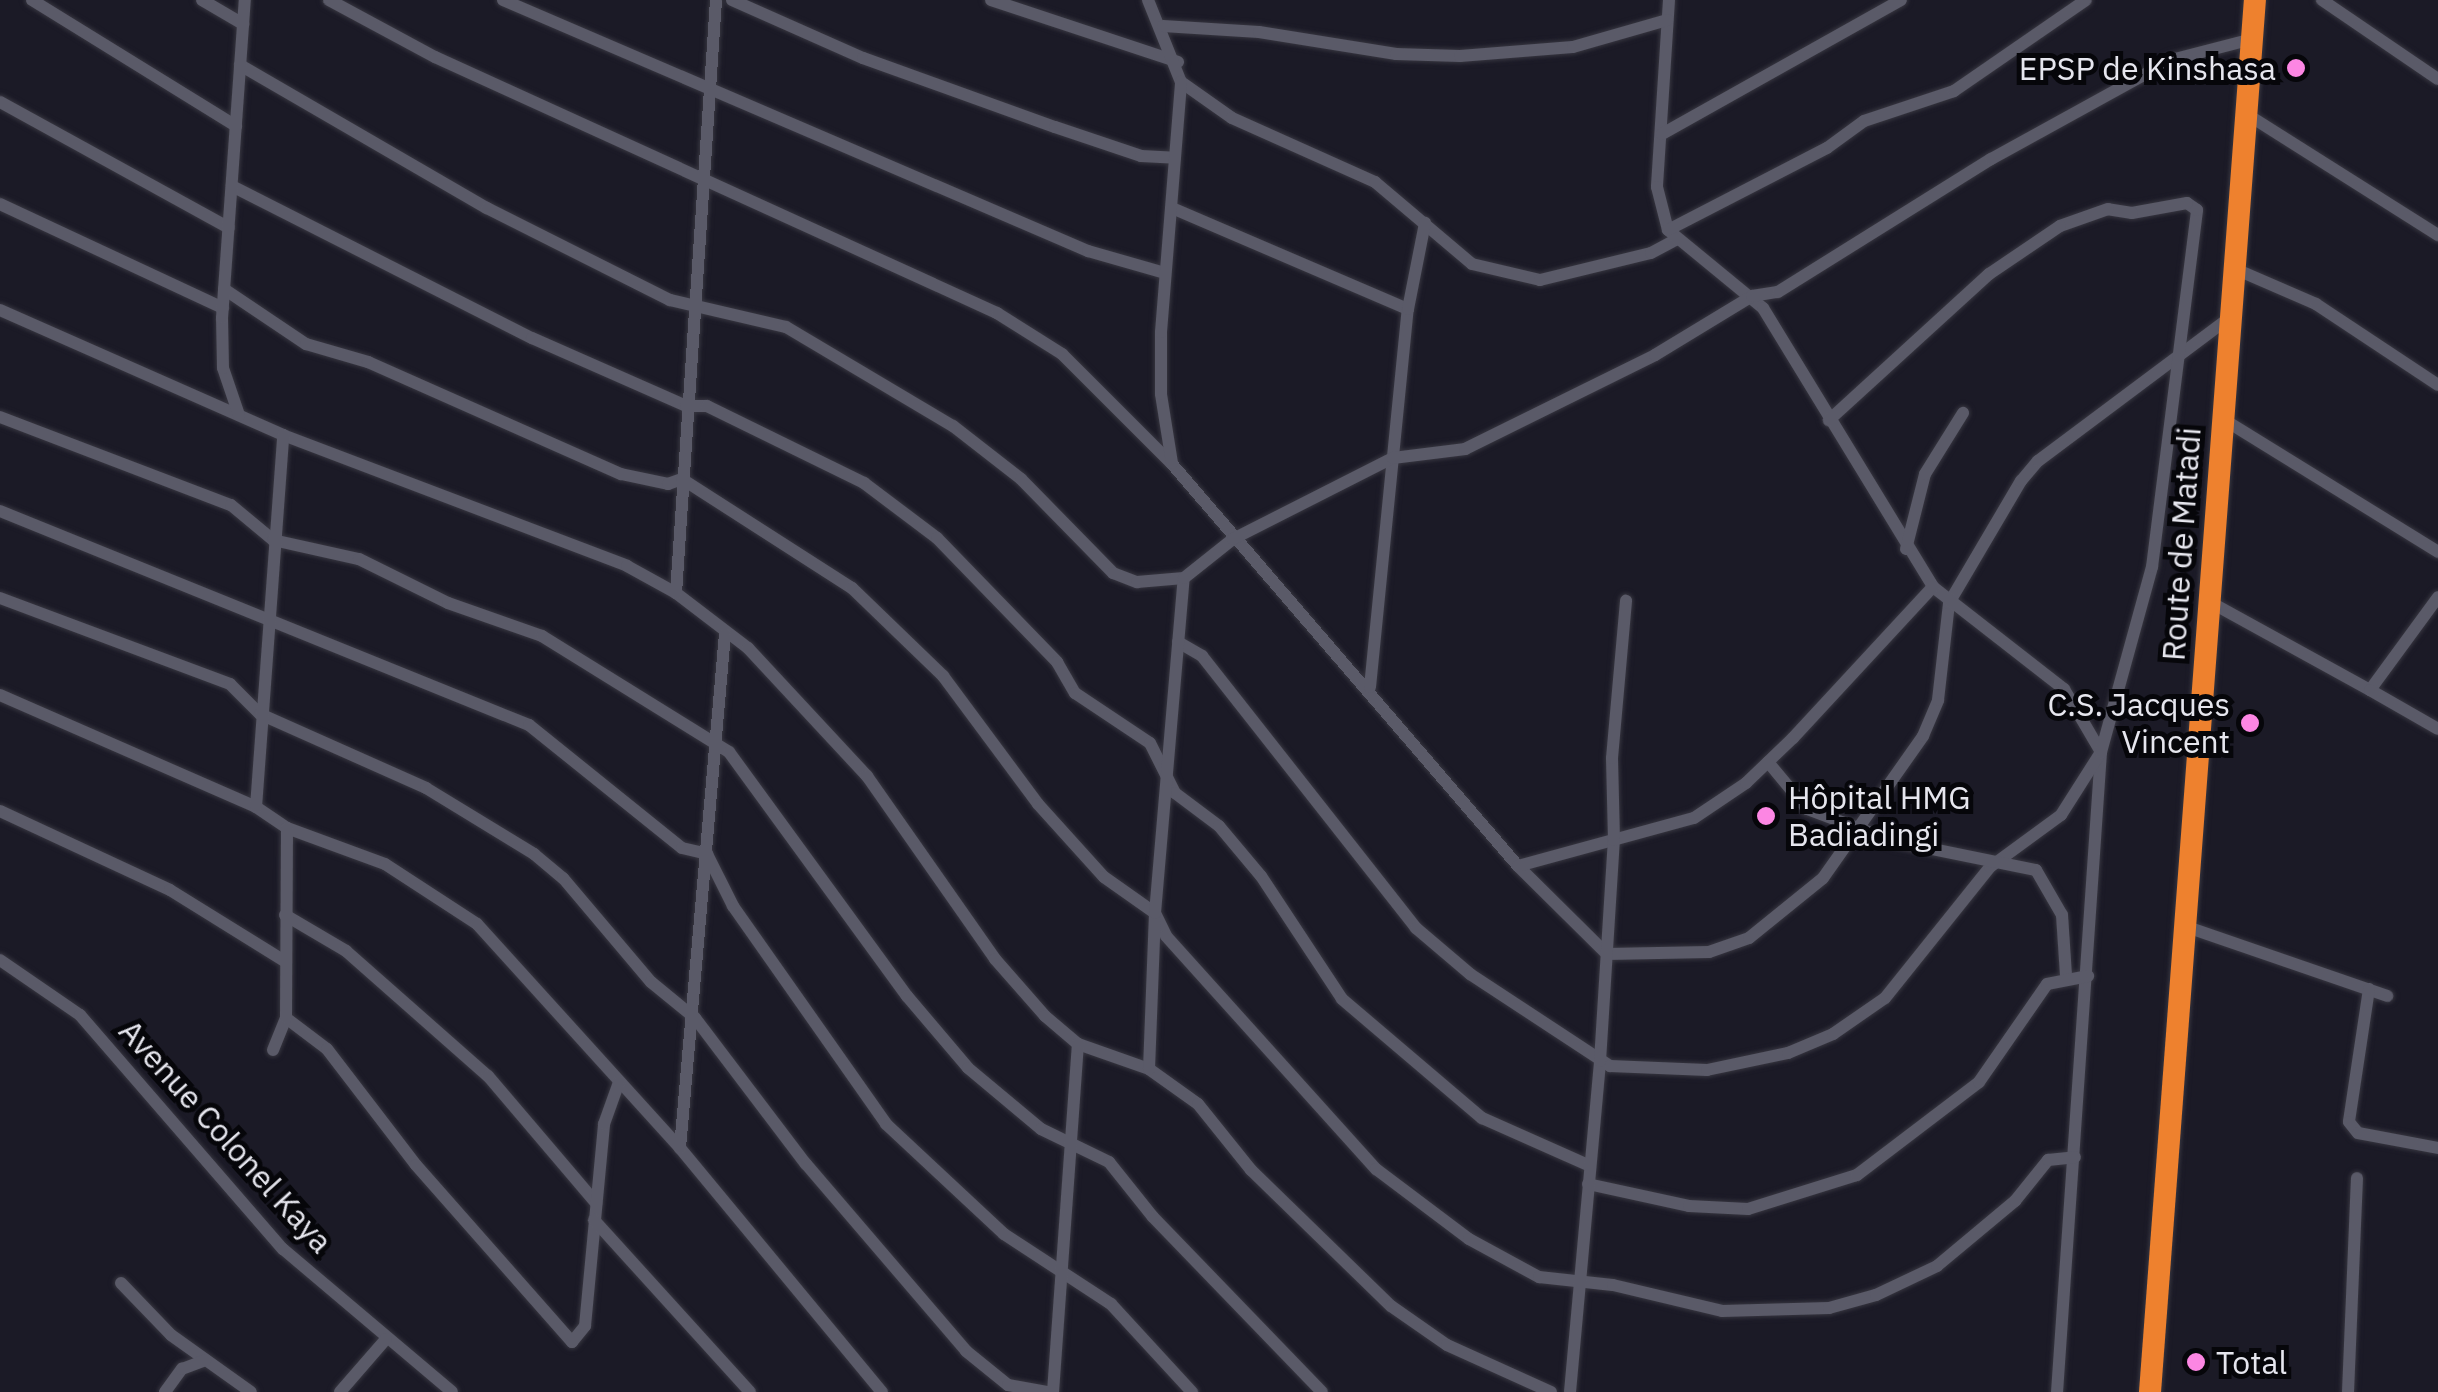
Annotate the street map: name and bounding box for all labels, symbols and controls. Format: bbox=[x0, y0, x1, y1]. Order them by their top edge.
place label: EPSP de Kinshasa bbox=[2019, 49, 2276, 87]
marker: EPSP de Kinshasa bbox=[2285, 57, 2307, 79]
street label: Route de Matadi bbox=[2154, 426, 2208, 662]
place label: C.S. Jacques Vincent bbox=[2047, 686, 2230, 761]
marker: C.S. Jacques Vincent bbox=[2239, 712, 2261, 734]
place label: Hôpital HMG Badiadingi bbox=[1788, 779, 1971, 854]
marker: Hôpital HMG Badiadingi bbox=[1753, 803, 1779, 829]
street label: Avenue Colonel Kaya bbox=[111, 1012, 341, 1260]
place label: Total bbox=[2216, 1343, 2287, 1381]
marker: Total bbox=[2185, 1351, 2207, 1373]

